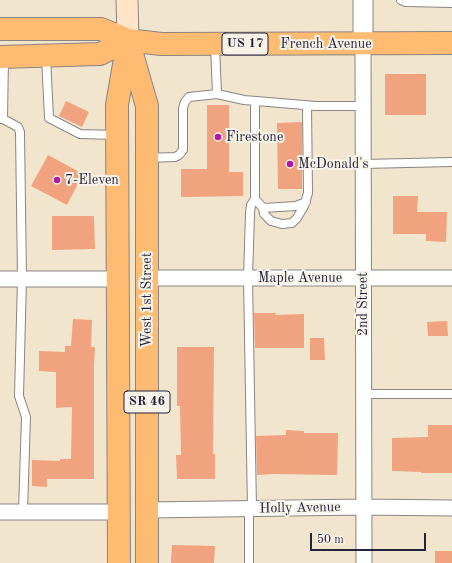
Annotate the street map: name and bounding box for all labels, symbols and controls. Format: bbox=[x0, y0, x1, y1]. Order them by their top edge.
road number: US 17 bbox=[222, 33, 268, 55]
street label: French Avenue bbox=[280, 36, 372, 52]
place label: Firestone bbox=[226, 129, 283, 145]
marker: Firestone bbox=[213, 132, 223, 142]
place label: McDonald's bbox=[298, 156, 369, 172]
marker: McDonald's bbox=[285, 159, 295, 169]
place label: 7-Eleven bbox=[65, 172, 119, 188]
marker: 7-Eleven bbox=[52, 175, 62, 185]
street label: West 1st Street bbox=[139, 252, 155, 348]
street label: Maple Avenue bbox=[258, 270, 342, 286]
street label: 2nd Street bbox=[355, 272, 371, 336]
road number: SR 46 bbox=[124, 391, 170, 413]
street label: Holly Avenue bbox=[259, 499, 341, 517]
scale bar bbox=[312, 525, 428, 551]
text: 50 m bbox=[317, 534, 344, 546]

